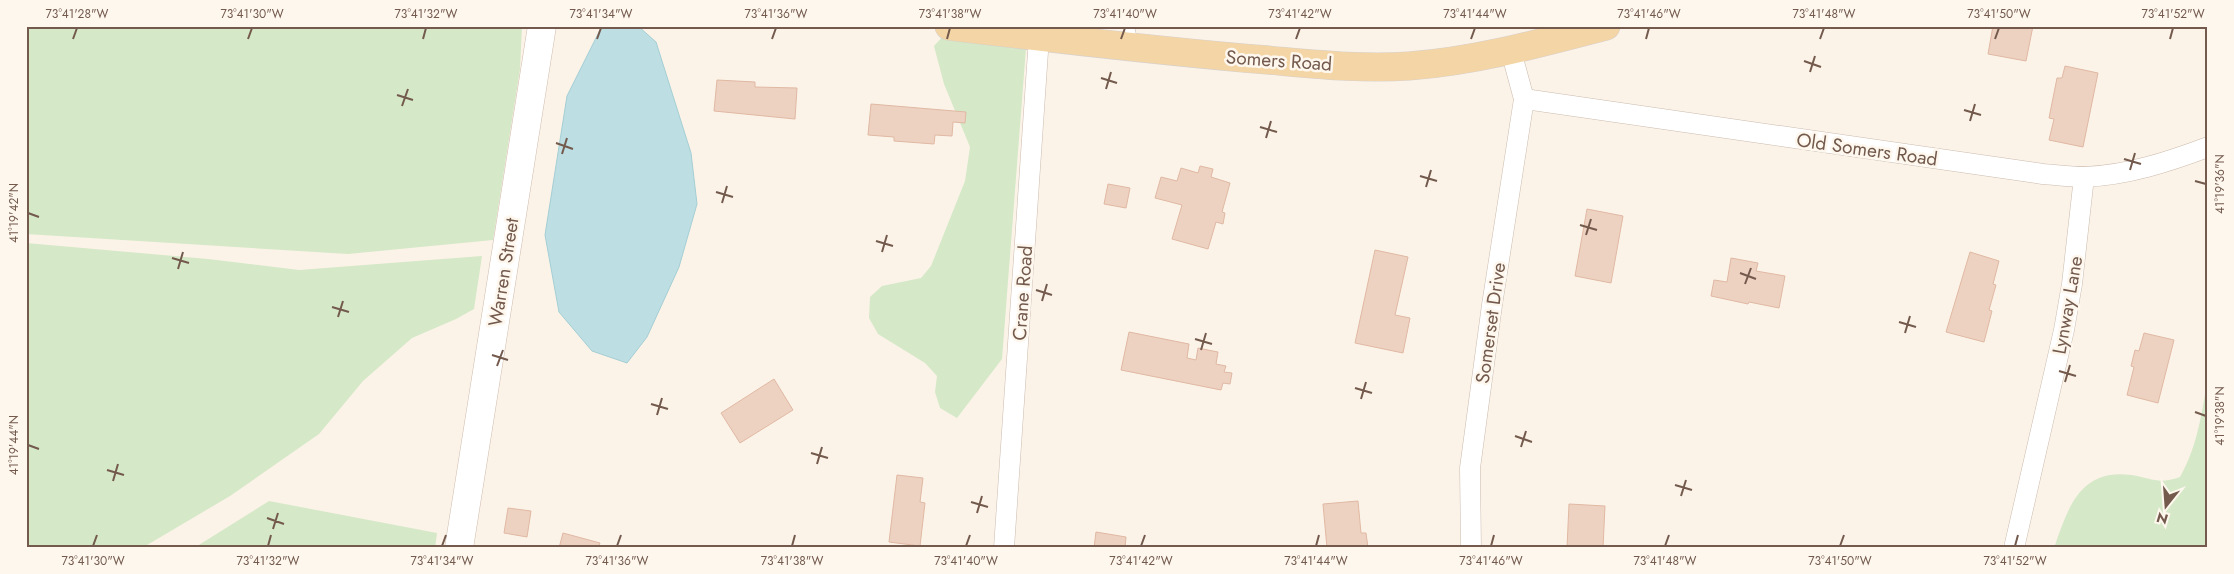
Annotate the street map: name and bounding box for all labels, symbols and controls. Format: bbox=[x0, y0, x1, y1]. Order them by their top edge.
text: 73°41'28"W bbox=[46, 5, 109, 23]
text: 73°41'30"W bbox=[220, 5, 284, 23]
text: 73°41'32"W bbox=[395, 5, 458, 23]
text: 73°41'34"W bbox=[569, 5, 633, 23]
text: 73°41'36"W bbox=[745, 5, 808, 23]
text: 73°41'38"W bbox=[919, 5, 981, 23]
text: 73°41'40"W bbox=[1093, 5, 1157, 23]
text: 73°41'42"W bbox=[1268, 5, 1332, 23]
text: 73°41'44"W bbox=[1443, 5, 1507, 23]
text: 73°41'46"W bbox=[1617, 5, 1681, 23]
text: 73°41'48"W bbox=[1792, 5, 1856, 23]
text: 73°41'50"W bbox=[1967, 5, 2031, 23]
text: 73°41'52"W bbox=[2141, 5, 2205, 23]
street label: Somers Road bbox=[1225, 43, 1333, 78]
street label: Old Somers Road bbox=[1795, 126, 1939, 173]
text: 41°19'36"N bbox=[2211, 154, 2229, 214]
text: 41°19'42"N bbox=[5, 183, 23, 243]
street label: Warren Street bbox=[482, 215, 525, 328]
street label: Crane Road bbox=[1006, 245, 1039, 341]
street label: Lynway Lane bbox=[2046, 254, 2089, 356]
street label: Somerset Drive bbox=[1469, 261, 1512, 385]
text: 41°19'38"N bbox=[2211, 386, 2229, 446]
text: 41°19'44"N bbox=[5, 415, 23, 475]
north arrow bbox=[2142, 482, 2192, 532]
text: N bbox=[2154, 507, 2170, 530]
text: 73°41'30"W bbox=[61, 552, 125, 570]
text: 73°41'32"W bbox=[237, 552, 300, 570]
text: 73°41'34"W bbox=[410, 552, 474, 570]
text: 73°41'36"W bbox=[586, 552, 649, 570]
text: 73°41'38"W bbox=[761, 552, 823, 570]
text: 73°41'40"W bbox=[934, 552, 998, 570]
text: 73°41'42"W bbox=[1109, 552, 1173, 570]
text: 73°41'44"W bbox=[1284, 552, 1348, 570]
text: 73°41'46"W bbox=[1459, 552, 1523, 570]
text: 73°41'48"W bbox=[1633, 552, 1697, 570]
text: 73°41'50"W bbox=[1808, 552, 1872, 570]
text: 73°41'52"W bbox=[1983, 552, 2047, 570]

